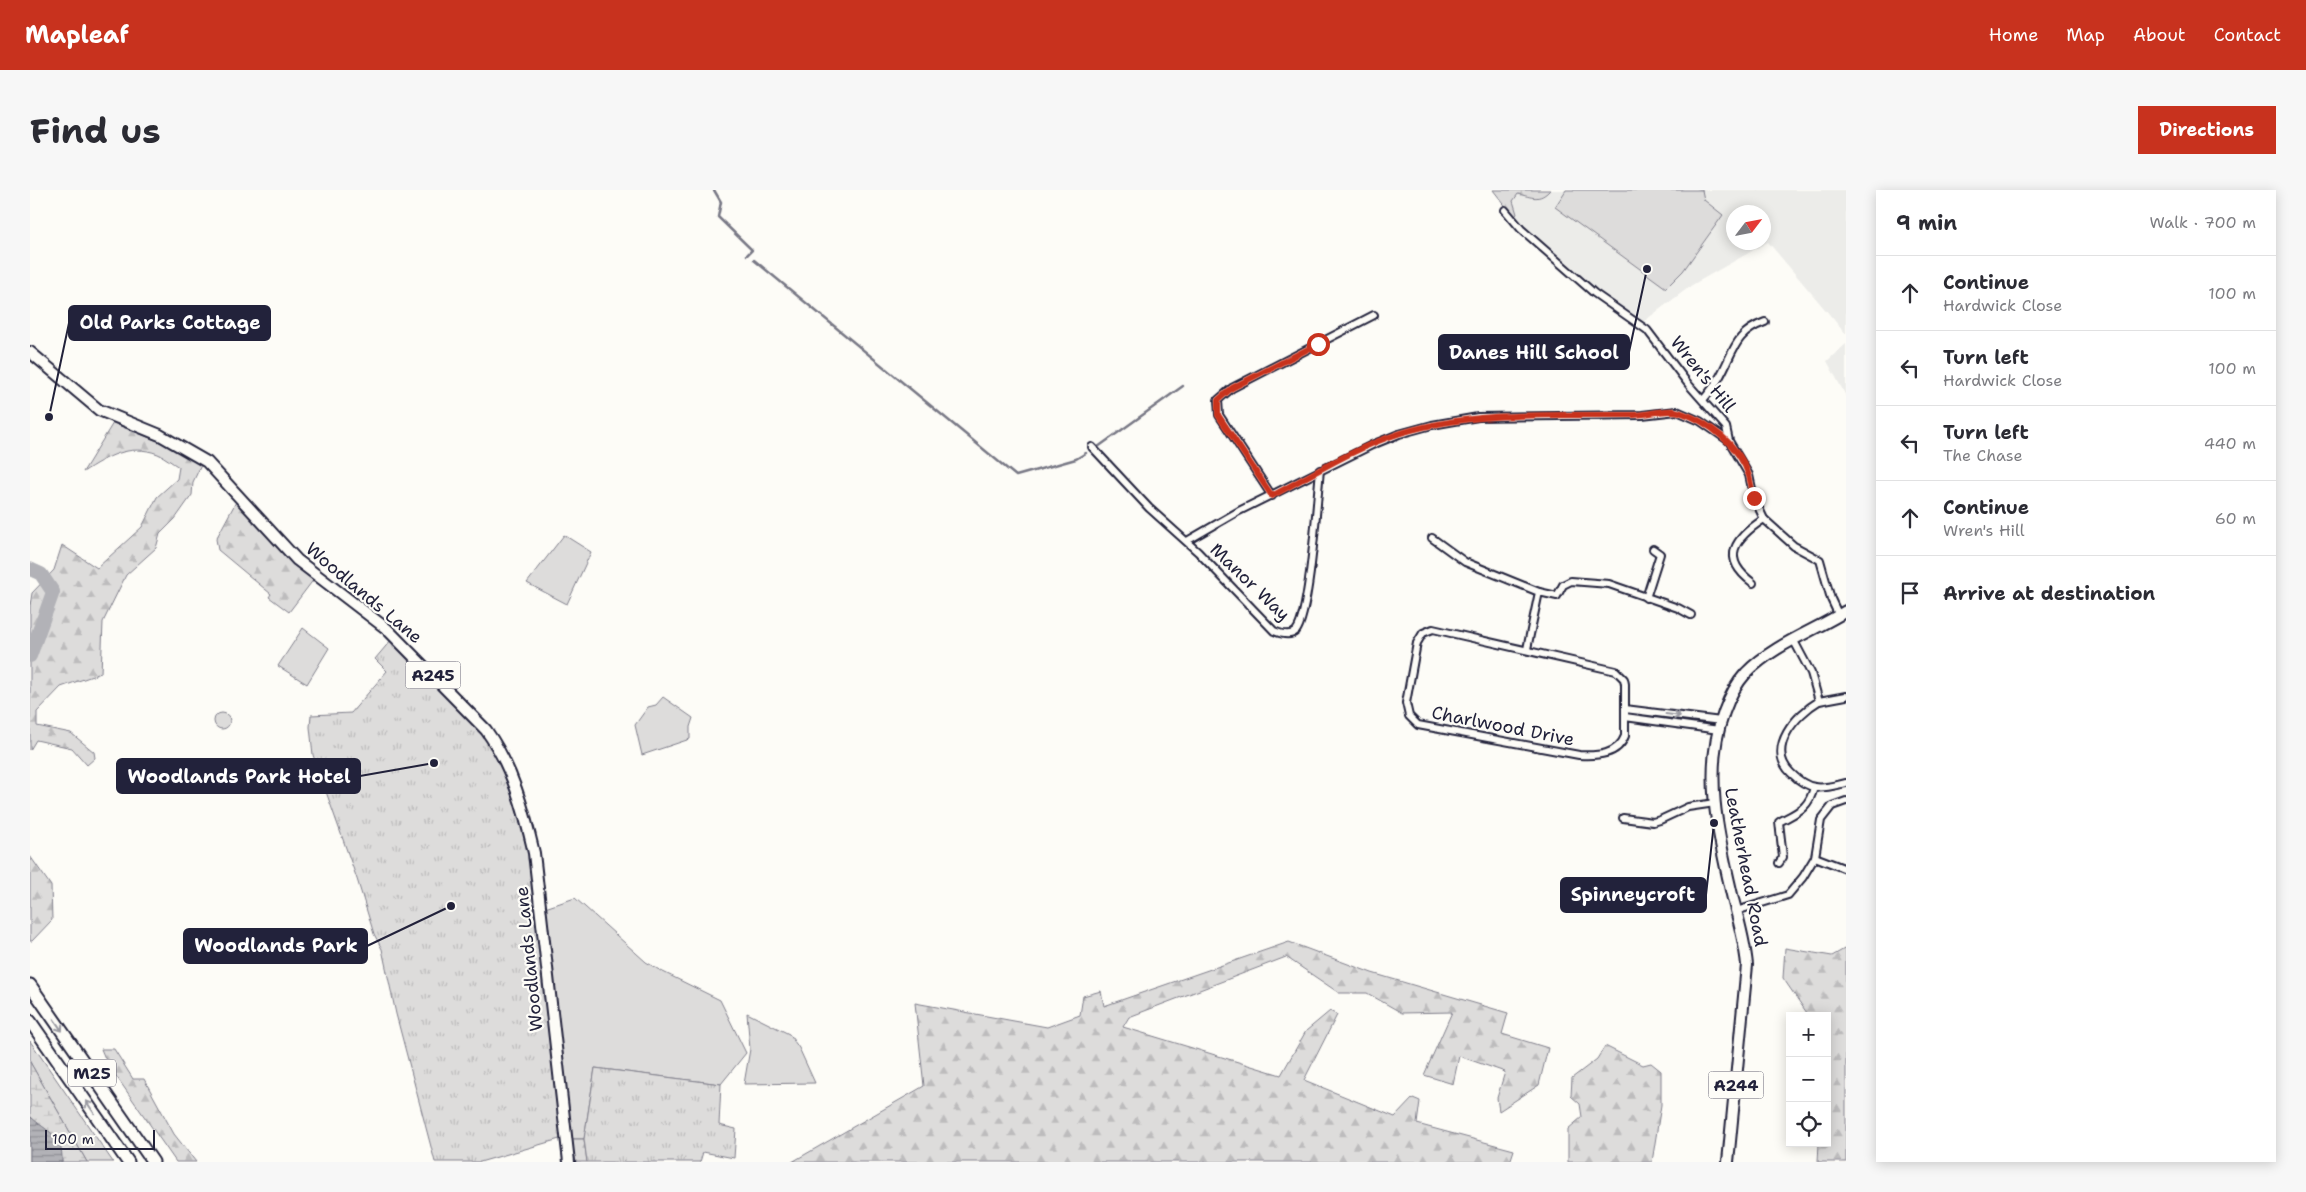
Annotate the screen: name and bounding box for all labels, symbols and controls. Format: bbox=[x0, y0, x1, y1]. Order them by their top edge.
text: Mapleaf bbox=[25, 19, 129, 51]
text: Home bbox=[1989, 23, 2038, 47]
text: Map bbox=[2066, 23, 2105, 47]
text: About bbox=[2133, 23, 2186, 47]
text: Contact bbox=[2214, 23, 2281, 47]
button: Directions bbox=[2138, 106, 2276, 154]
text: Find us bbox=[30, 107, 161, 154]
north arrow bbox=[1726, 205, 1771, 250]
text: 9 min bbox=[1896, 209, 1957, 237]
text: Walk · 700 m bbox=[2150, 212, 2256, 233]
text: Continue bbox=[1943, 270, 2029, 295]
icon: ahead bbox=[1896, 279, 1924, 307]
text: 100 m bbox=[2208, 283, 2256, 304]
text: Hardwick Close bbox=[1943, 295, 2062, 316]
callout: Old Parks Cottage bbox=[69, 306, 270, 340]
text: Old Parks Cottage bbox=[79, 310, 261, 335]
street label: Wren's Hill bbox=[1665, 331, 1742, 418]
route start bbox=[1307, 333, 1330, 356]
callout: Danes Hill School bbox=[1439, 335, 1629, 369]
text: Danes Hill School bbox=[1449, 340, 1619, 365]
text: Turn left bbox=[1943, 345, 2029, 370]
icon: left bbox=[1896, 354, 1924, 382]
text: 100 m bbox=[2208, 358, 2256, 379]
text: Hardwick Close bbox=[1943, 370, 2062, 391]
text: Turn left bbox=[1943, 420, 2029, 445]
icon: left bbox=[1896, 429, 1924, 457]
text: 440 m bbox=[2204, 433, 2256, 454]
text: The Chase bbox=[1943, 445, 2023, 466]
route end bbox=[1743, 487, 1766, 510]
text: Continue bbox=[1943, 495, 2029, 520]
icon: ahead bbox=[1896, 504, 1924, 532]
text: 60 m bbox=[2215, 508, 2256, 529]
text: Wren's Hill bbox=[1943, 520, 2025, 541]
street label: Woodlands Lane bbox=[301, 537, 427, 649]
street label: Manor Way bbox=[1205, 538, 1295, 626]
icon: arrive bbox=[1896, 579, 1924, 607]
text: Arrive at destination bbox=[1943, 581, 2155, 606]
road number: A245 bbox=[406, 662, 460, 688]
street label: Charlwood Drive bbox=[1430, 700, 1576, 752]
one-way arrow bbox=[1665, 710, 1681, 720]
callout: Woodlands Park Hotel bbox=[117, 759, 360, 793]
text: Woodlands Park Hotel bbox=[128, 764, 351, 789]
street label: Leatherhead Road bbox=[1719, 785, 1773, 949]
callout: Spinneycroft bbox=[1561, 878, 1706, 912]
text: Spinneycroft bbox=[1571, 882, 1695, 907]
street label: Woodlands Lane bbox=[509, 885, 549, 1033]
callout: Woodlands Park bbox=[184, 929, 367, 963]
text: Woodlands Park bbox=[194, 933, 358, 958]
map controls bbox=[1786, 1012, 1831, 1147]
button: + bbox=[1786, 1012, 1831, 1057]
one-way arrow bbox=[53, 1018, 63, 1032]
button: − bbox=[1786, 1057, 1831, 1102]
road number: M25 bbox=[68, 1060, 116, 1086]
road number: A244 bbox=[1708, 1072, 1764, 1098]
one-way arrow bbox=[85, 1100, 95, 1114]
button: locate bbox=[1786, 1102, 1831, 1147]
scale bar bbox=[45, 1127, 155, 1150]
text: 100 m bbox=[52, 1130, 94, 1148]

